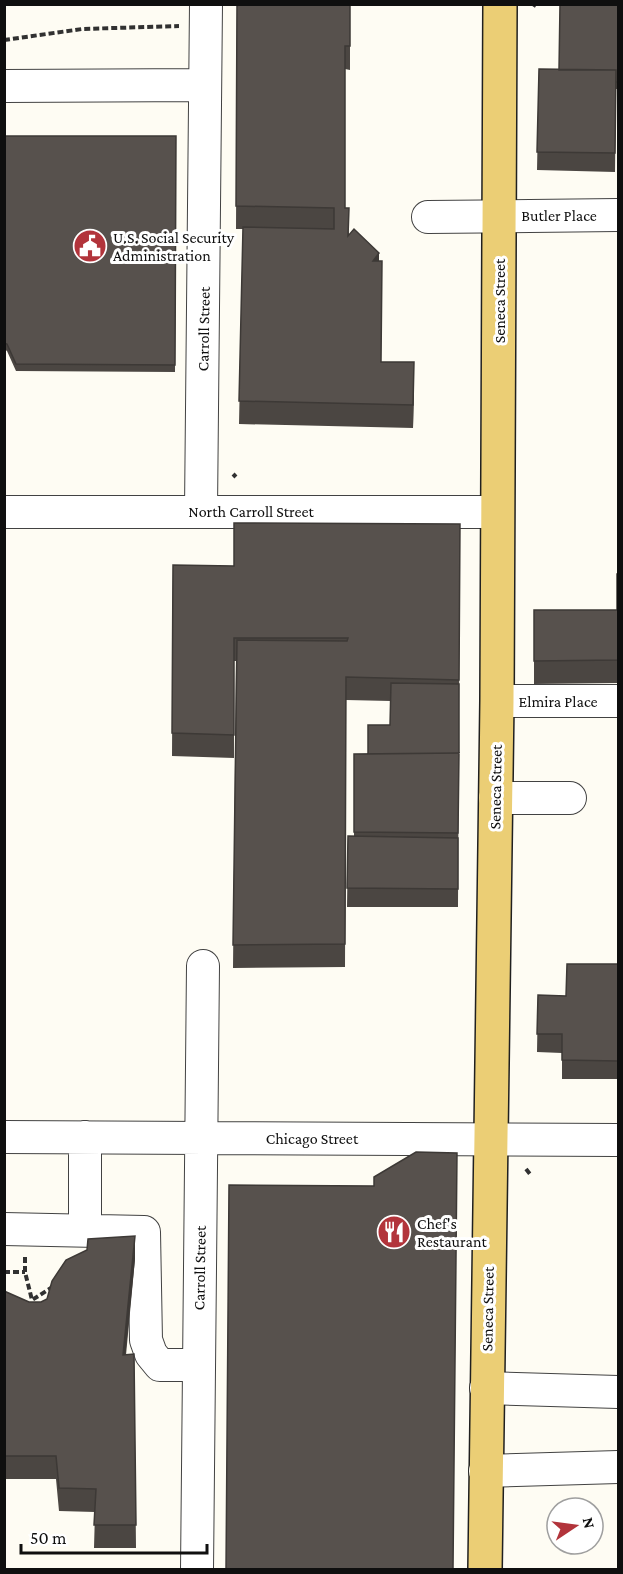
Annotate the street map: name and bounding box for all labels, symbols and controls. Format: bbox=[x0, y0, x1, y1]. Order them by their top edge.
street label: Butler Place bbox=[521, 207, 597, 224]
public building icon: U.S. Social Security Administration bbox=[72, 228, 108, 264]
place label: U.S. Social Security Administration bbox=[113, 229, 235, 264]
street label: Seneca Street bbox=[491, 258, 508, 343]
street label: Carroll Street bbox=[194, 286, 213, 371]
street label: North Carroll Street bbox=[188, 503, 314, 520]
street label: Elmira Place bbox=[519, 693, 597, 710]
street label: Seneca Street bbox=[486, 744, 505, 829]
street label: Chicago Street bbox=[266, 1130, 359, 1148]
restaurant icon: Chef's Restaurant bbox=[376, 1214, 412, 1250]
place label: Chef's Restaurant bbox=[417, 1215, 487, 1250]
street label: Carroll Street bbox=[190, 1225, 209, 1310]
street label: Seneca Street bbox=[478, 1266, 497, 1351]
north arrow bbox=[545, 1496, 605, 1556]
text: N bbox=[580, 1516, 599, 1530]
scale bar bbox=[21, 1517, 207, 1555]
text: 50 m bbox=[30, 1528, 67, 1548]

